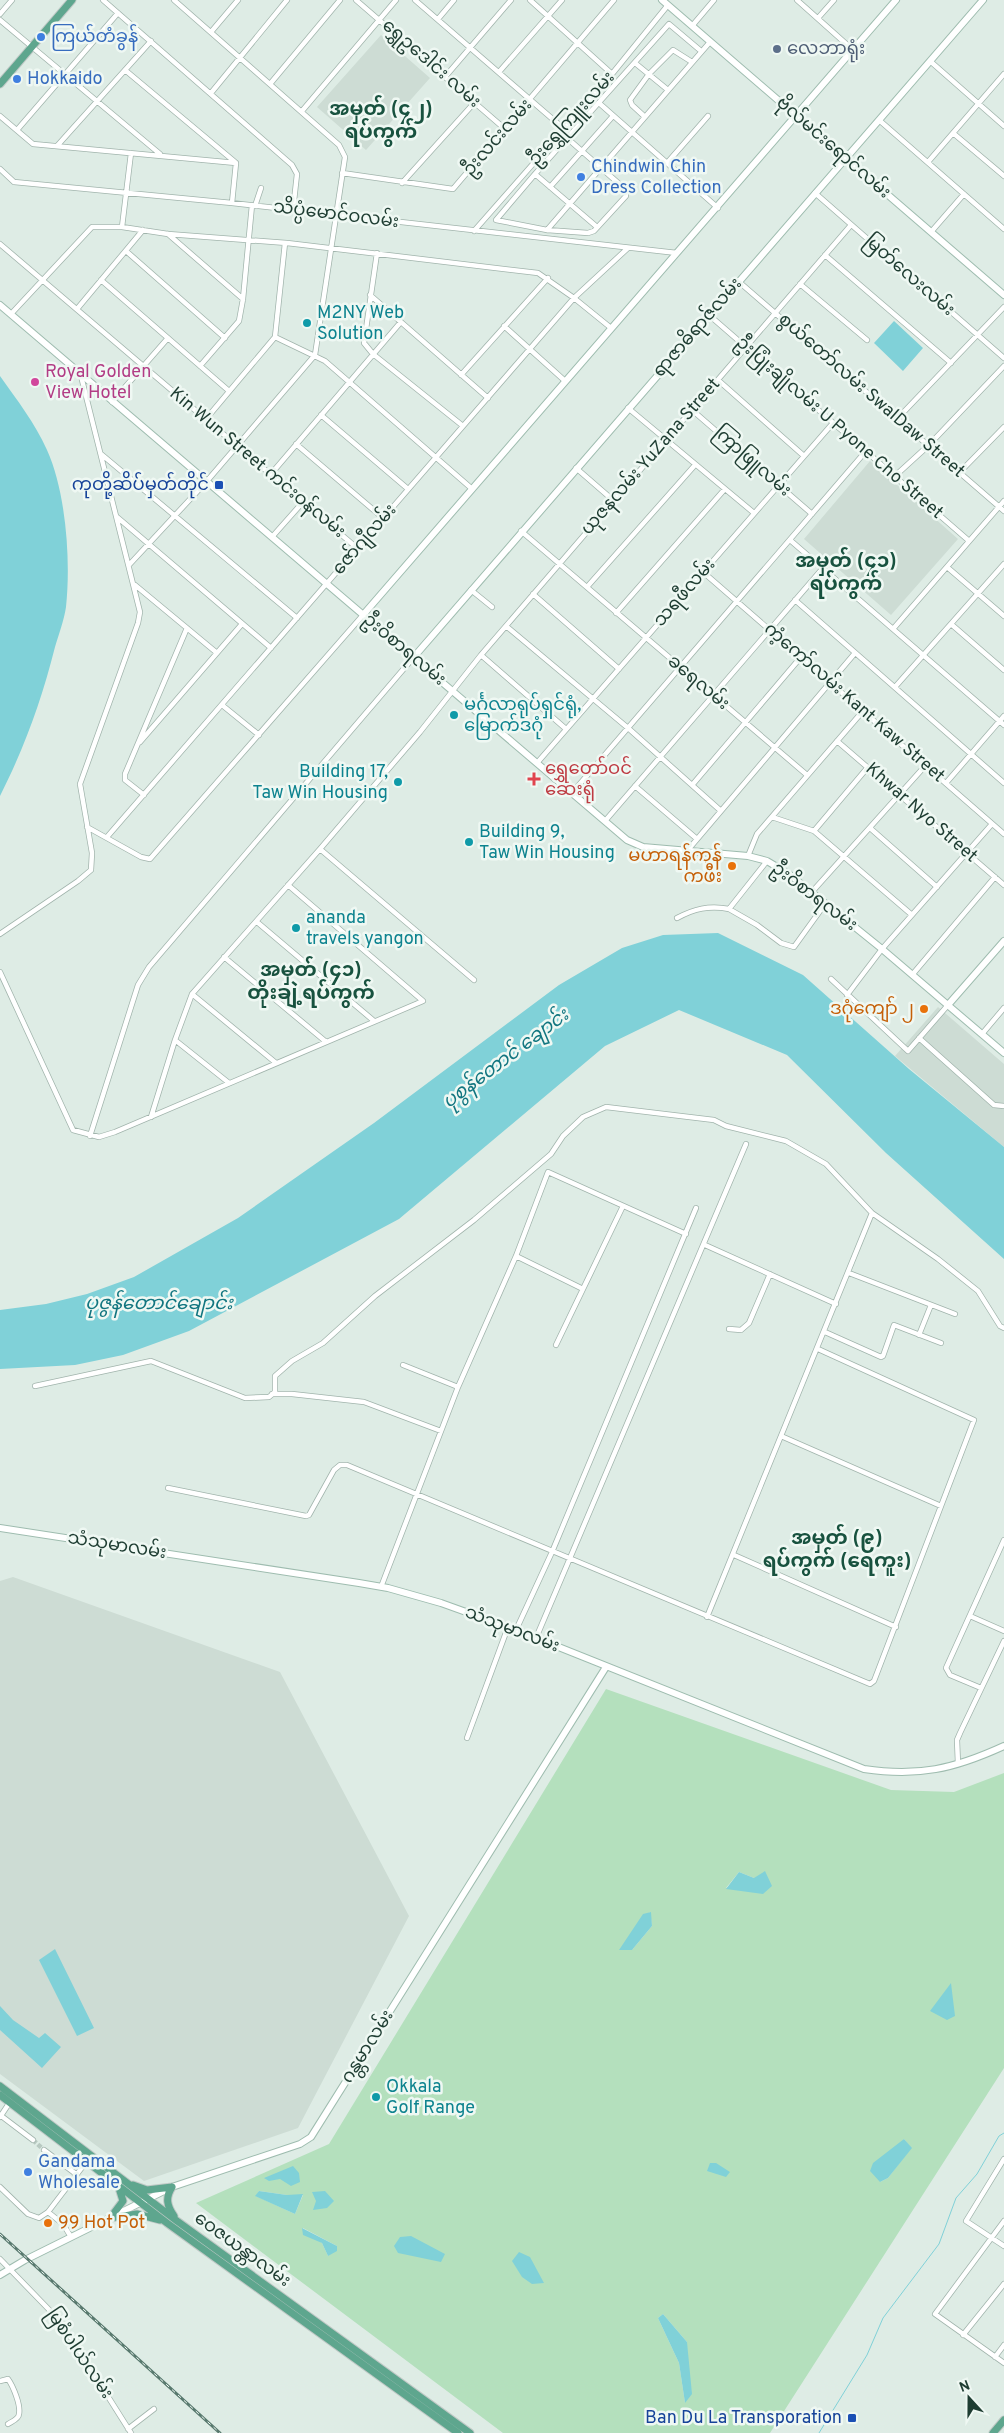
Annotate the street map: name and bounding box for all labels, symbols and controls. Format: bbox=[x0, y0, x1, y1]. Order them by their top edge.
street label: ရွှေဥဒေါင်း လမ်း bbox=[375, 12, 487, 115]
place label: ကြယ်တံခွန် bbox=[51, 23, 138, 51]
marker: ကြယ်တံခွန် bbox=[35, 31, 47, 43]
place label: လေဘာရုံး bbox=[787, 38, 865, 63]
marker: လေဘာရုံး bbox=[771, 43, 783, 55]
street label: ဦးရွှေကြူးလမ်း bbox=[521, 65, 622, 172]
place label: Hokkaido bbox=[27, 68, 103, 91]
marker: Hokkaido bbox=[11, 73, 23, 85]
street label: ဗိုလ်မင်းရောင်လမ်း bbox=[770, 89, 898, 206]
street label: ဦးလင်းလမ်း bbox=[456, 93, 539, 183]
district label: အမှတ် (၄၂) ရပ်ကွက် bbox=[329, 95, 433, 147]
place label: Chindwin Chin Dress Collection bbox=[591, 156, 722, 200]
marker: Chindwin Chin Dress Collection bbox=[575, 171, 587, 183]
street label: သိပ္ပံမောင်ဝလမ်း bbox=[272, 192, 401, 237]
street label: မြတ်လေးလမ်း bbox=[858, 228, 961, 323]
street label: ရာဇာဓိရာဇ်လမ်း bbox=[645, 271, 749, 384]
place label: M2NY Web Solution bbox=[317, 302, 404, 346]
street label: စွယ်တော်လမ်း SwalDaw Street bbox=[772, 306, 971, 485]
marker: M2NY Web Solution bbox=[301, 317, 313, 329]
street label: ဦးပြုံးချိုလမ်း U Pyone Cho Street bbox=[729, 328, 950, 526]
place label: Royal Golden View Hotel bbox=[45, 361, 151, 405]
street label: ယုဇနလမ်း YuZana Street bbox=[574, 372, 727, 542]
marker: Royal Golden View Hotel bbox=[29, 376, 41, 388]
street label: Kin Wun Street ကင်းဝန်လမ်း bbox=[163, 380, 352, 545]
street label: ကြာဖြူလမ်း bbox=[707, 420, 798, 504]
place label: ကုတို့ဆိပ်မှတ်တိုင် bbox=[72, 470, 209, 499]
marker: ကုတို့ဆိပ်မှတ်တိုင် bbox=[213, 479, 225, 491]
street label: ဇော်ဂျီလမ်း bbox=[325, 497, 404, 582]
district label: အမှတ် (၄၁) ရပ်ကွက် bbox=[795, 547, 897, 599]
street label: သရဖီလမ်း bbox=[646, 551, 723, 633]
street label: ဦးဝိစာရလမ်း bbox=[356, 605, 453, 693]
street label: ကံ့ကော်လမ်း Kant Kaw Street bbox=[759, 616, 951, 788]
street label: ခရေလမ်း bbox=[661, 648, 736, 717]
place label: မင်္ဂလာရုပ်ရှင်ရုံ, မြောက်ဒဂုံ bbox=[464, 691, 581, 740]
marker: မင်္ဂလာရုပ်ရှင်ရုံ, မြောက်ဒဂုံ bbox=[448, 709, 460, 721]
place label: ရွှေတော်ဝင် ဆေးရုံ bbox=[545, 755, 632, 804]
street label: Khwar Nyo Street bbox=[860, 758, 982, 868]
place label: Building 17, Taw Win Housing bbox=[252, 761, 388, 805]
marker: ရွှေတော်ဝင် ဆေးရုံ bbox=[527, 772, 541, 786]
marker: Building 17, Taw Win Housing bbox=[392, 776, 404, 788]
place label: Building 9, Taw Win Housing bbox=[479, 821, 615, 865]
marker: Building 9, Taw Win Housing bbox=[463, 836, 475, 848]
place label: မဟာရန်ကုန် ကဖီး bbox=[628, 842, 722, 889]
street label: ဦးဝိစာရလမ်း bbox=[765, 854, 864, 938]
marker: မဟာရန်ကုန် ကဖီး bbox=[726, 860, 738, 872]
place label: ananda travels yangon bbox=[306, 907, 424, 951]
marker: ananda travels yangon bbox=[290, 922, 302, 934]
district label: အမှတ် (၄၁) တိုးချဲ့ရပ်ကွက် bbox=[247, 956, 375, 1009]
place label: ဒဂုံကျော် ၂ bbox=[830, 995, 914, 1023]
water label: ပုစွန်တောင် ချောင်း bbox=[436, 1000, 576, 1116]
marker: ဒဂုံကျော် ၂ bbox=[918, 1003, 930, 1015]
water label: ပုဇွန်တောင်ချောင်း bbox=[85, 1289, 234, 1318]
street label: သံသုမာလမ်း bbox=[66, 1524, 168, 1567]
district label: အမှတ် (၉) ရပ်ကွက် (ရေကူး) bbox=[763, 1524, 911, 1576]
street label: သံသုမာလမ်း bbox=[461, 1599, 564, 1660]
street label: ဂန္တမာလမ်း bbox=[334, 2004, 401, 2089]
place label: Okkala Golf Range bbox=[386, 2076, 475, 2120]
marker: Okkala Golf Range bbox=[370, 2091, 382, 2103]
place label: Gandama Wholesale bbox=[38, 2151, 120, 2195]
marker: Gandama Wholesale bbox=[22, 2166, 34, 2178]
street label: ဝေဇယန္တာလမ်း bbox=[188, 2205, 297, 2294]
place label: 99 Hot Pot bbox=[58, 2212, 145, 2235]
marker: 99 Hot Pot bbox=[42, 2217, 54, 2229]
street label: မြစံပါယ်လမ်း bbox=[39, 2303, 120, 2405]
north arrow bbox=[944, 2373, 994, 2423]
text: N bbox=[957, 2378, 973, 2397]
place label: Ban Du La Transporation bbox=[645, 2407, 842, 2430]
marker: Ban Du La Transporation bbox=[846, 2412, 858, 2424]

